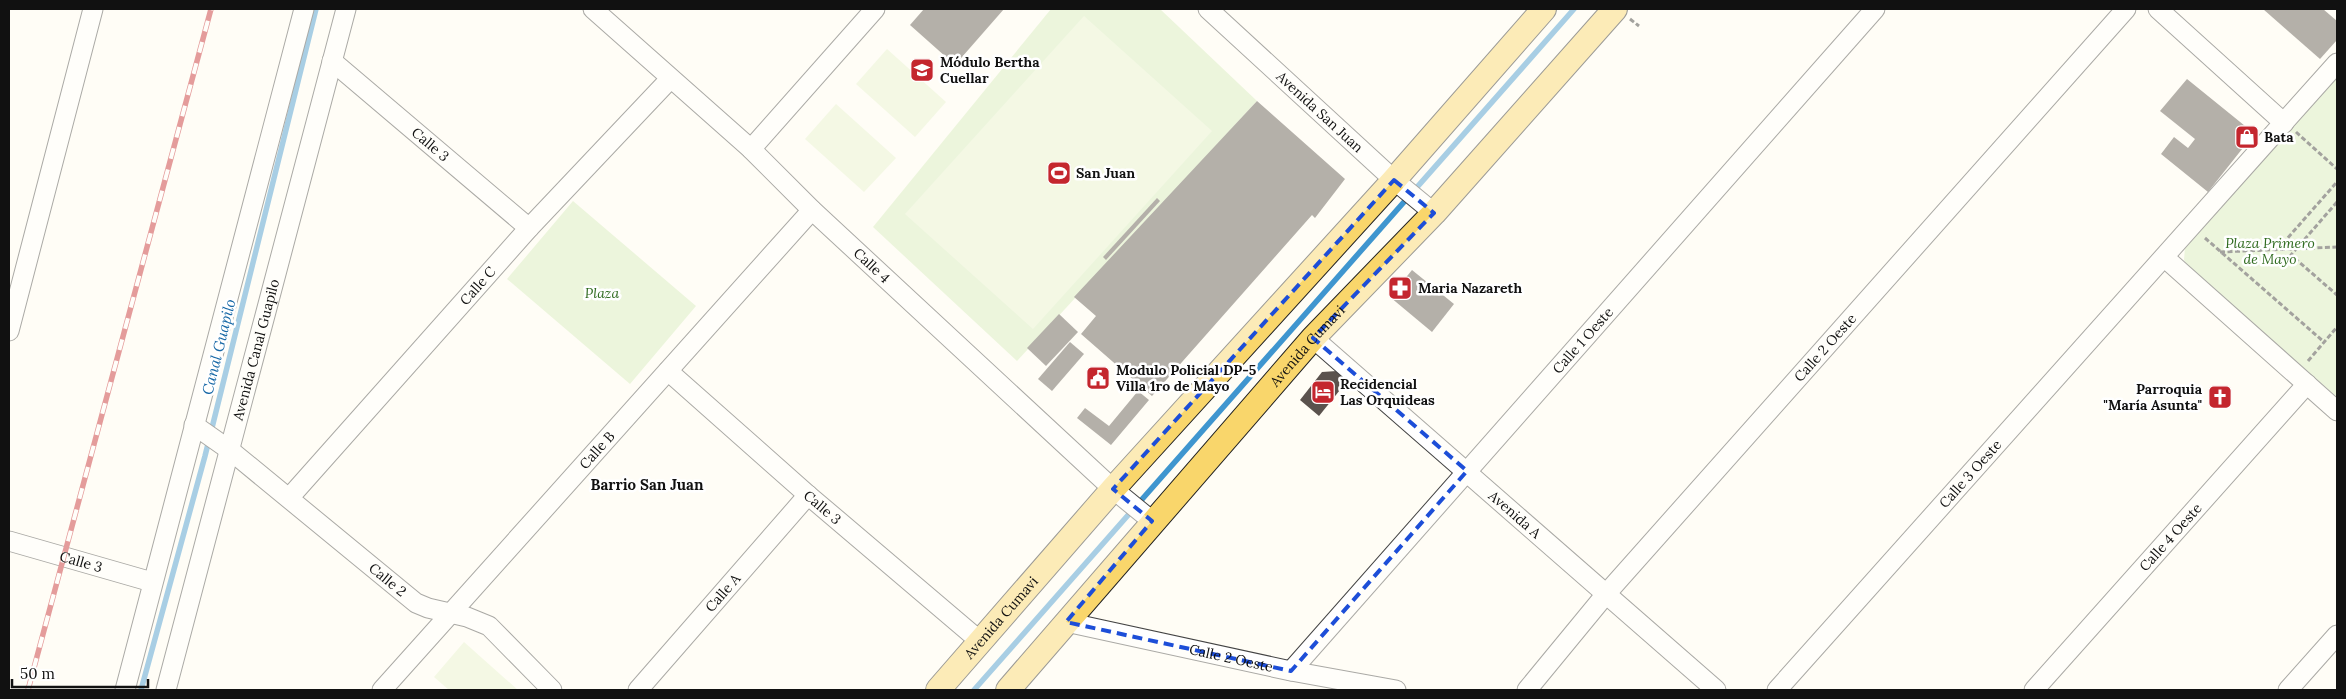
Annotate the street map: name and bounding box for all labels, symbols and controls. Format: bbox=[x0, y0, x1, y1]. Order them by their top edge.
place label: Módulo Bertha Cuellar bbox=[940, 53, 1040, 87]
school or university icon: Módulo Bertha Cuellar bbox=[909, 57, 935, 83]
street label: Avenida San Juan bbox=[1272, 67, 1367, 157]
street label: Calle 3 bbox=[408, 123, 453, 166]
shop icon: Bata bbox=[2234, 124, 2260, 150]
place label: Bata bbox=[2264, 128, 2294, 146]
sports icon: San Juan bbox=[1046, 160, 1072, 186]
place label: San Juan bbox=[1076, 164, 1135, 182]
park label: Plaza Primero de Mayo bbox=[2225, 234, 2315, 268]
street label: Calle 4 bbox=[850, 244, 894, 287]
street label: Calle C bbox=[456, 263, 500, 309]
pharmacy icon: Maria Nazareth bbox=[1387, 275, 1413, 301]
street label: Avenida Canal Guapilo bbox=[228, 277, 283, 423]
place label: Maria Nazareth bbox=[1418, 279, 1522, 297]
park label: Plaza bbox=[585, 284, 619, 302]
water label: Canal Guapilo bbox=[197, 297, 240, 397]
street label: Avenida Cumavi bbox=[1265, 301, 1349, 391]
street label: Calle 1 Oeste bbox=[1549, 303, 1617, 377]
street label: Calle 2 Oeste bbox=[1790, 309, 1860, 385]
place label: Modulo Policial DP-5 Villa 1ro de Mayo bbox=[1116, 361, 1257, 395]
public building icon: Modulo Policial DP-5 Villa 1ro de Mayo bbox=[1085, 365, 1111, 391]
place label: Recidencial Las Orquideas bbox=[1340, 375, 1435, 409]
hotel icon: Recidencial Las Orquideas bbox=[1310, 379, 1336, 405]
place label: Parroquia "María Asunta" bbox=[2103, 380, 2203, 414]
church icon: Parroquia "María Asunta" bbox=[2207, 384, 2233, 410]
street label: Calle B bbox=[575, 427, 619, 473]
street label: Calle 3 Oeste bbox=[1935, 435, 2006, 512]
district label: Barrio San Juan bbox=[590, 475, 704, 494]
street label: Calle 3 bbox=[800, 486, 845, 528]
street label: Avenida A bbox=[1484, 486, 1545, 542]
street label: Calle 4 Oeste bbox=[2135, 499, 2206, 575]
street label: Calle 3 bbox=[58, 547, 105, 576]
street label: Calle 2 bbox=[365, 559, 410, 600]
street label: Calle A bbox=[701, 570, 744, 616]
street label: Avenida Cumavi bbox=[960, 573, 1042, 663]
street label: Calle 2 Oeste bbox=[1188, 640, 1275, 676]
scale bar bbox=[12, 656, 149, 688]
text: 50 m bbox=[20, 664, 55, 683]

